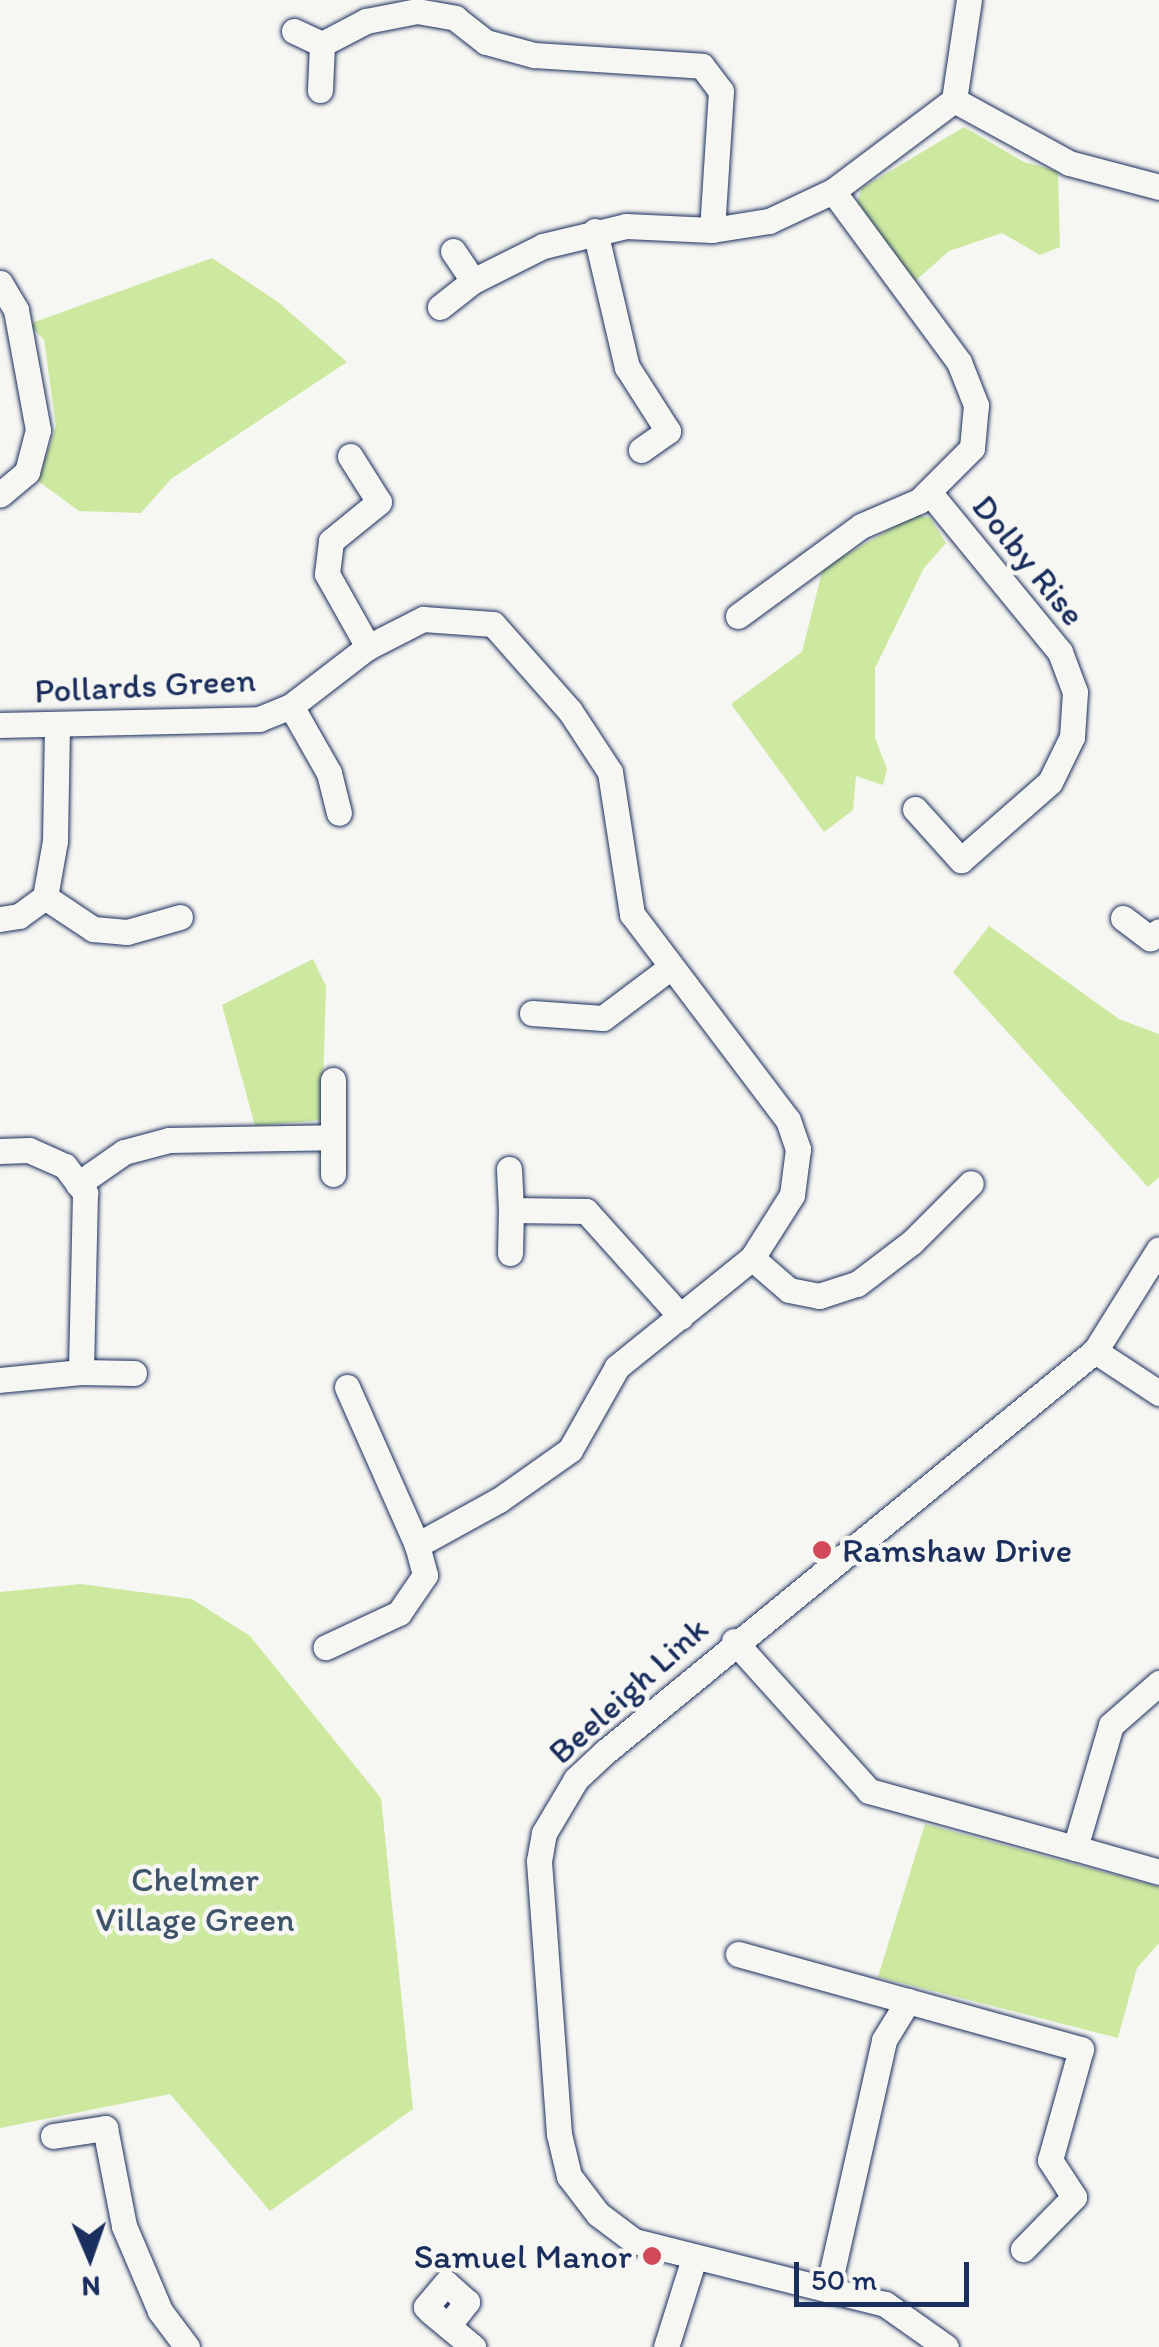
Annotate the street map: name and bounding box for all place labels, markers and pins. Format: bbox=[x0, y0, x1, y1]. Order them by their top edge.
place label: Ramshaw Drive bbox=[842, 1529, 1073, 1571]
marker: Ramshaw Drive bbox=[811, 1539, 833, 1561]
place label: Samuel Manor bbox=[414, 2235, 632, 2277]
marker: Samuel Manor bbox=[641, 2245, 663, 2267]

